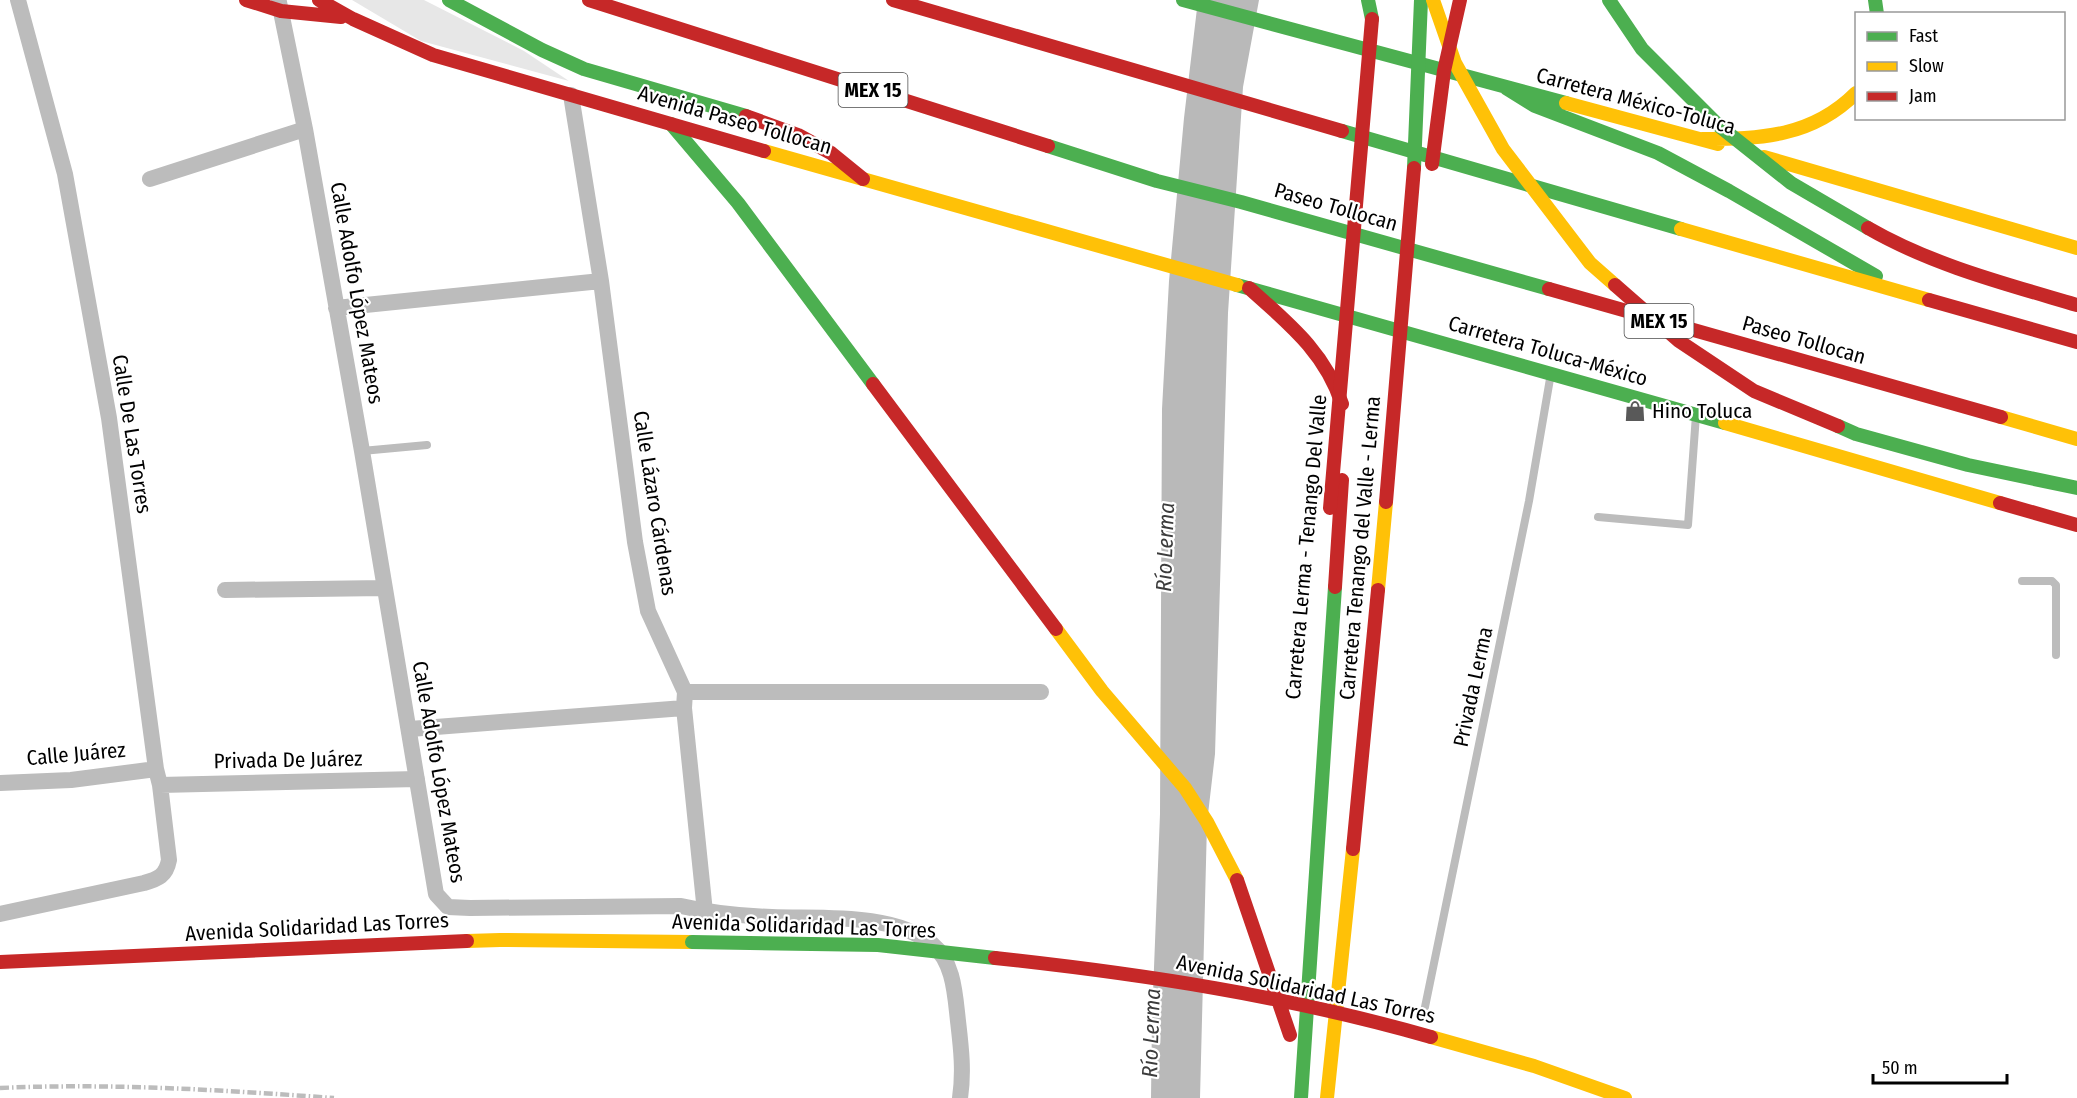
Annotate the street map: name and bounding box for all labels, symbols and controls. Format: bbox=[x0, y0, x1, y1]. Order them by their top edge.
legend bbox=[1855, 12, 2065, 120]
text: Fast bbox=[1909, 25, 1938, 47]
text: Slow bbox=[1909, 55, 1944, 77]
street label: Carretera México-Toluca bbox=[1534, 62, 1738, 140]
road number: MEX 15 bbox=[838, 73, 908, 107]
street label: Avenida Paseo Tollocan bbox=[635, 80, 835, 160]
text: Jam bbox=[1909, 85, 1937, 107]
street label: Paseo Tollocan bbox=[1271, 177, 1401, 237]
street label: Calle Adolfo López Mateos bbox=[325, 180, 389, 406]
road number: MEX 15 bbox=[1624, 304, 1694, 338]
street label: Carretera Toluca-México bbox=[1445, 310, 1651, 392]
street label: Paseo Tollocan bbox=[1739, 310, 1869, 370]
street label: Calle De Las Torres bbox=[107, 353, 157, 515]
street label: Carretera Lerma - Tenango Del Valle bbox=[1280, 394, 1332, 700]
street label: Carretera Tenango del Valle - Lerma bbox=[1334, 395, 1386, 701]
place label: Hino Toluca bbox=[1652, 398, 1752, 424]
shop icon: Hino Toluca bbox=[1623, 399, 1647, 423]
street label: Calle Lázaro Cárdenas bbox=[628, 409, 682, 597]
water label: Río Lerma bbox=[1150, 502, 1180, 592]
street label: Privada Lerma bbox=[1448, 625, 1498, 749]
street label: Calle Adolfo López Mateos bbox=[407, 659, 471, 885]
street label: Calle Juárez bbox=[26, 737, 126, 771]
street label: Privada De Juárez bbox=[213, 746, 363, 774]
street label: Avenida Solidaridad Las Torres bbox=[185, 907, 450, 947]
street label: Avenida Solidaridad Las Torres bbox=[672, 908, 936, 944]
street label: Avenida Solidaridad Las Torres bbox=[1174, 949, 1438, 1029]
water label: Río Lerma bbox=[1136, 988, 1166, 1078]
scale bar bbox=[1873, 1047, 2006, 1085]
text: 50 m bbox=[1882, 1057, 1918, 1079]

